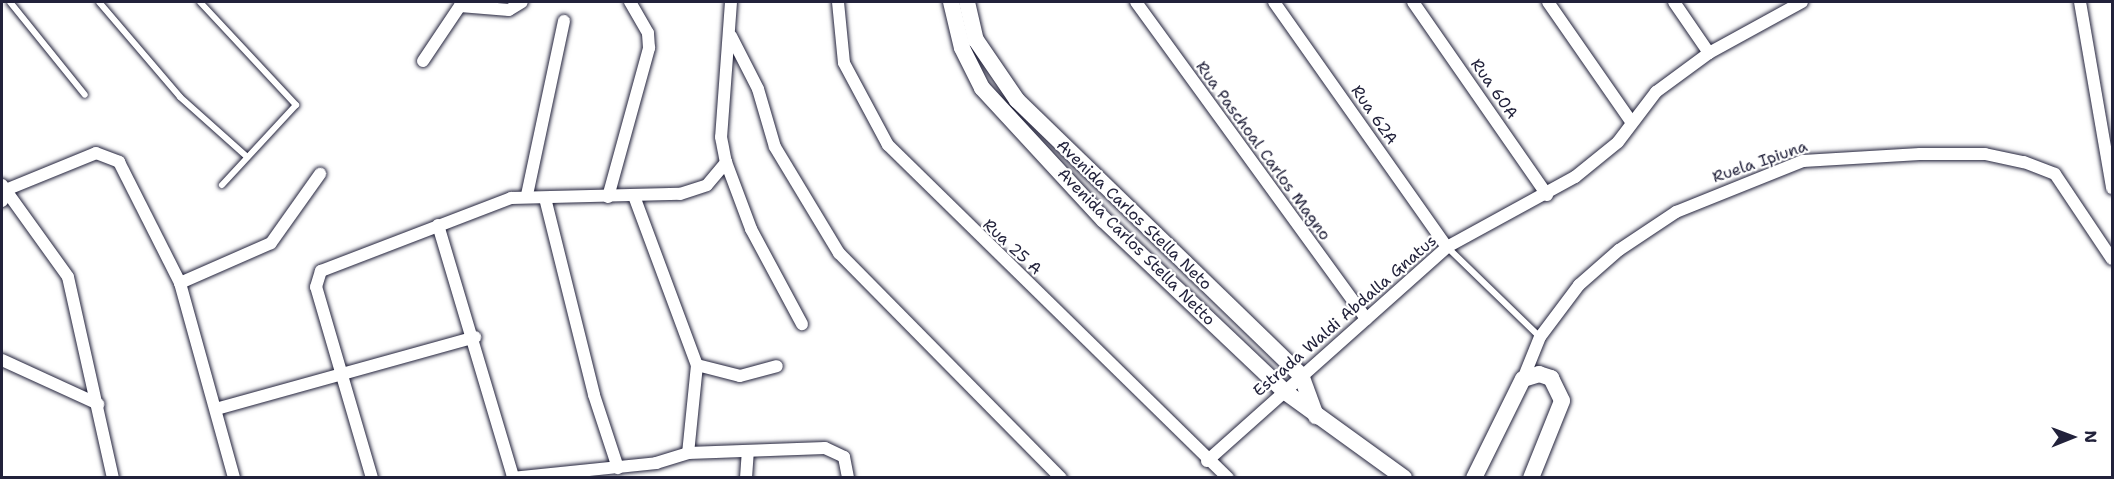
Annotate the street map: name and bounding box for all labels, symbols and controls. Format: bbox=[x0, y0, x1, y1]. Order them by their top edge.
street label: Rua 60A bbox=[1466, 55, 1522, 123]
street label: Rua Paschoal Carlos Magno bbox=[1192, 58, 1334, 244]
street label: Rua 62A bbox=[1347, 82, 1401, 148]
street label: Avenida Carlos Stella Neto bbox=[1052, 136, 1216, 294]
street label: Ruela Ipiuna bbox=[1710, 137, 1810, 187]
street label: Avenida Carlos Stella Netto bbox=[1053, 164, 1219, 330]
street label: Rua 25 A bbox=[979, 215, 1045, 279]
street label: Estrada Waldi Abdalla Gnatus bbox=[1249, 231, 1441, 401]
north arrow bbox=[2042, 407, 2102, 467]
text: N bbox=[2080, 430, 2101, 443]

